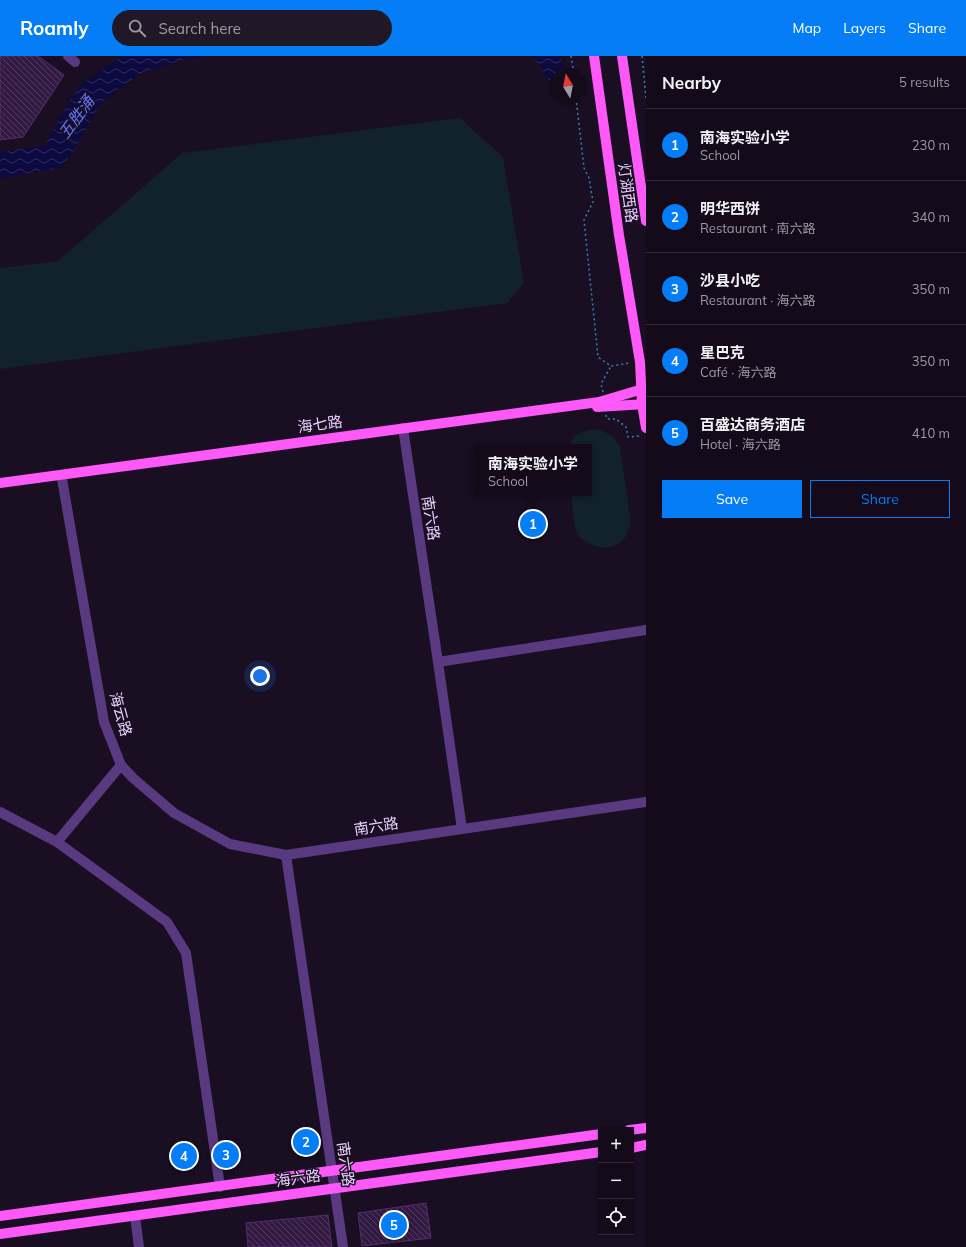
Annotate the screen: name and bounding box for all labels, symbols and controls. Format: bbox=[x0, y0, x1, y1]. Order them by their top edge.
search box bbox=[112, 10, 392, 46]
text: Roamly bbox=[20, 16, 88, 40]
icon: search bbox=[126, 17, 148, 39]
text: Search here bbox=[158, 19, 241, 38]
text: Map bbox=[792, 19, 821, 37]
text: Layers bbox=[843, 19, 886, 37]
text: Share bbox=[908, 19, 946, 37]
north arrow bbox=[550, 68, 586, 104]
text: Nearby bbox=[662, 72, 721, 93]
text: 5 results bbox=[899, 74, 950, 90]
water label: 五胜涌 bbox=[54, 90, 99, 142]
text: 南海实验小学 bbox=[700, 128, 790, 147]
text: 1 bbox=[671, 137, 679, 153]
text: 230 m bbox=[912, 137, 950, 153]
text: School bbox=[700, 147, 740, 163]
street label: 灯湖西路 bbox=[614, 162, 642, 224]
text: 明华西饼 bbox=[700, 199, 760, 218]
text: 2 bbox=[671, 209, 679, 225]
text: 340 m bbox=[912, 209, 950, 225]
text: Restaurant · 南六路 bbox=[700, 220, 816, 236]
text: 沙县小吃 bbox=[700, 271, 760, 290]
text: 3 bbox=[671, 281, 679, 297]
text: 350 m bbox=[912, 281, 950, 297]
text: Restaurant · 海六路 bbox=[700, 292, 816, 308]
text: 星巴克 bbox=[700, 343, 745, 362]
text: 4 bbox=[671, 353, 679, 369]
text: 350 m bbox=[912, 353, 950, 369]
text: Café · 海六路 bbox=[700, 364, 777, 380]
street label: 海七路 bbox=[296, 411, 344, 437]
text: 百盛达商务酒店 bbox=[700, 415, 805, 434]
text: 5 bbox=[671, 425, 679, 441]
text: 410 m bbox=[912, 425, 950, 441]
text: Hotel · 海六路 bbox=[700, 436, 781, 452]
popup bbox=[474, 444, 592, 496]
text: 南海实验小学 bbox=[488, 454, 578, 473]
text: School bbox=[488, 473, 528, 489]
button: Save bbox=[662, 480, 802, 518]
button: Share bbox=[810, 480, 950, 518]
street label: 南六路 bbox=[418, 494, 444, 542]
pin: 1 bbox=[520, 509, 546, 539]
your location bbox=[250, 666, 270, 686]
street label: 海云路 bbox=[106, 690, 136, 738]
street label: 南六路 bbox=[352, 813, 400, 839]
pin: 2 bbox=[293, 1127, 319, 1157]
map controls bbox=[598, 1127, 634, 1235]
button: + bbox=[598, 1127, 634, 1163]
pin: 3 bbox=[213, 1140, 239, 1170]
street label: 南六路 bbox=[333, 1140, 359, 1188]
pin: 4 bbox=[171, 1141, 197, 1171]
button: − bbox=[598, 1163, 634, 1199]
street label: 海六路 bbox=[274, 1165, 322, 1191]
button: locate bbox=[598, 1199, 634, 1235]
pin: 5 bbox=[381, 1210, 407, 1240]

